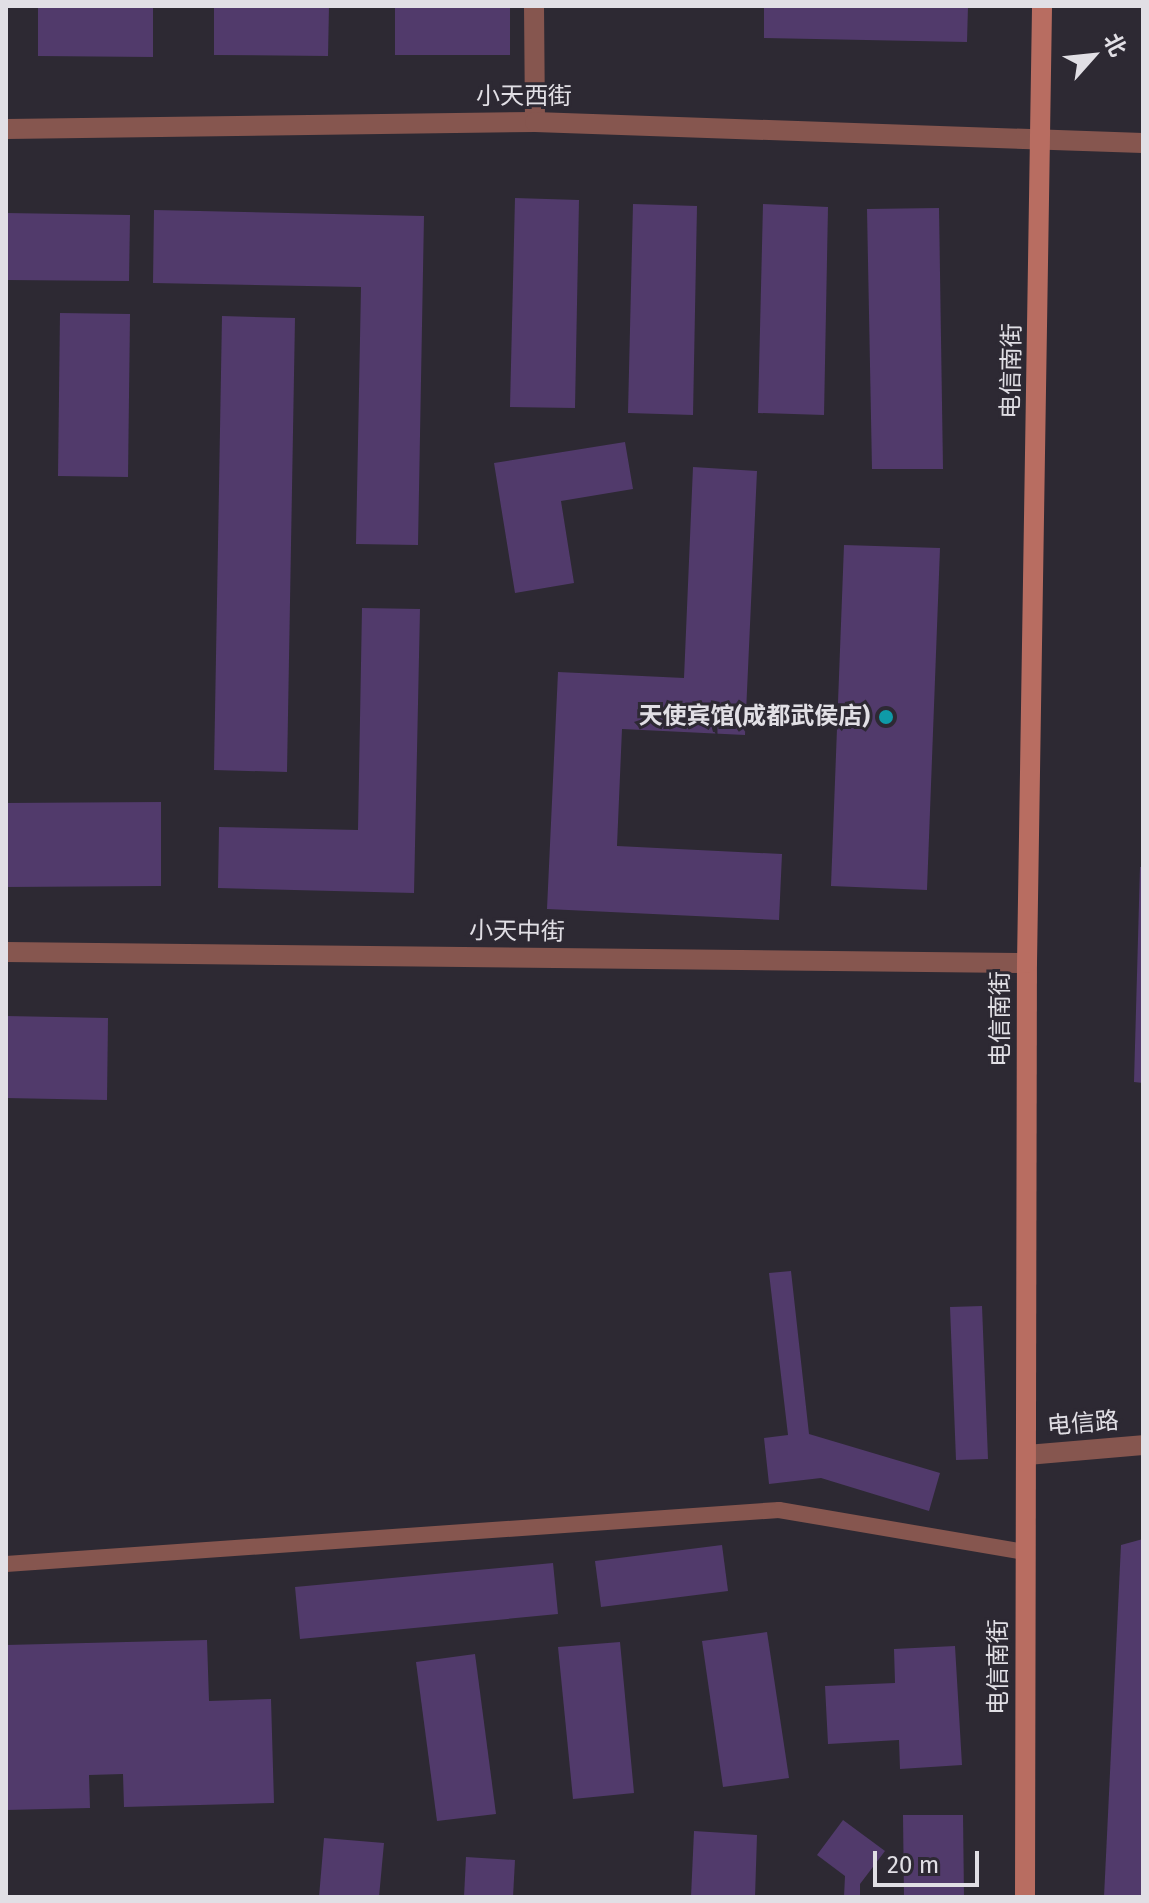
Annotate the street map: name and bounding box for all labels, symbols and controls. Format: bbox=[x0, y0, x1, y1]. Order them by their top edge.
north arrow bbox=[1053, 16, 1133, 96]
text: 北 bbox=[1098, 29, 1132, 61]
street label: 小天西街 bbox=[476, 83, 572, 111]
street label: 电信南街 bbox=[997, 323, 1027, 419]
place label: 天使宾馆(成都武侯店) bbox=[638, 703, 870, 731]
marker: 天使宾馆(成都武侯店) bbox=[877, 708, 895, 726]
street label: 小天中街 bbox=[469, 917, 565, 947]
street label: 电信南街 bbox=[987, 971, 1015, 1067]
street label: 电信路 bbox=[1046, 1407, 1120, 1441]
street label: 电信南街 bbox=[985, 1619, 1013, 1715]
scale bar bbox=[877, 1835, 983, 1885]
text: 20 m bbox=[887, 1851, 939, 1879]

